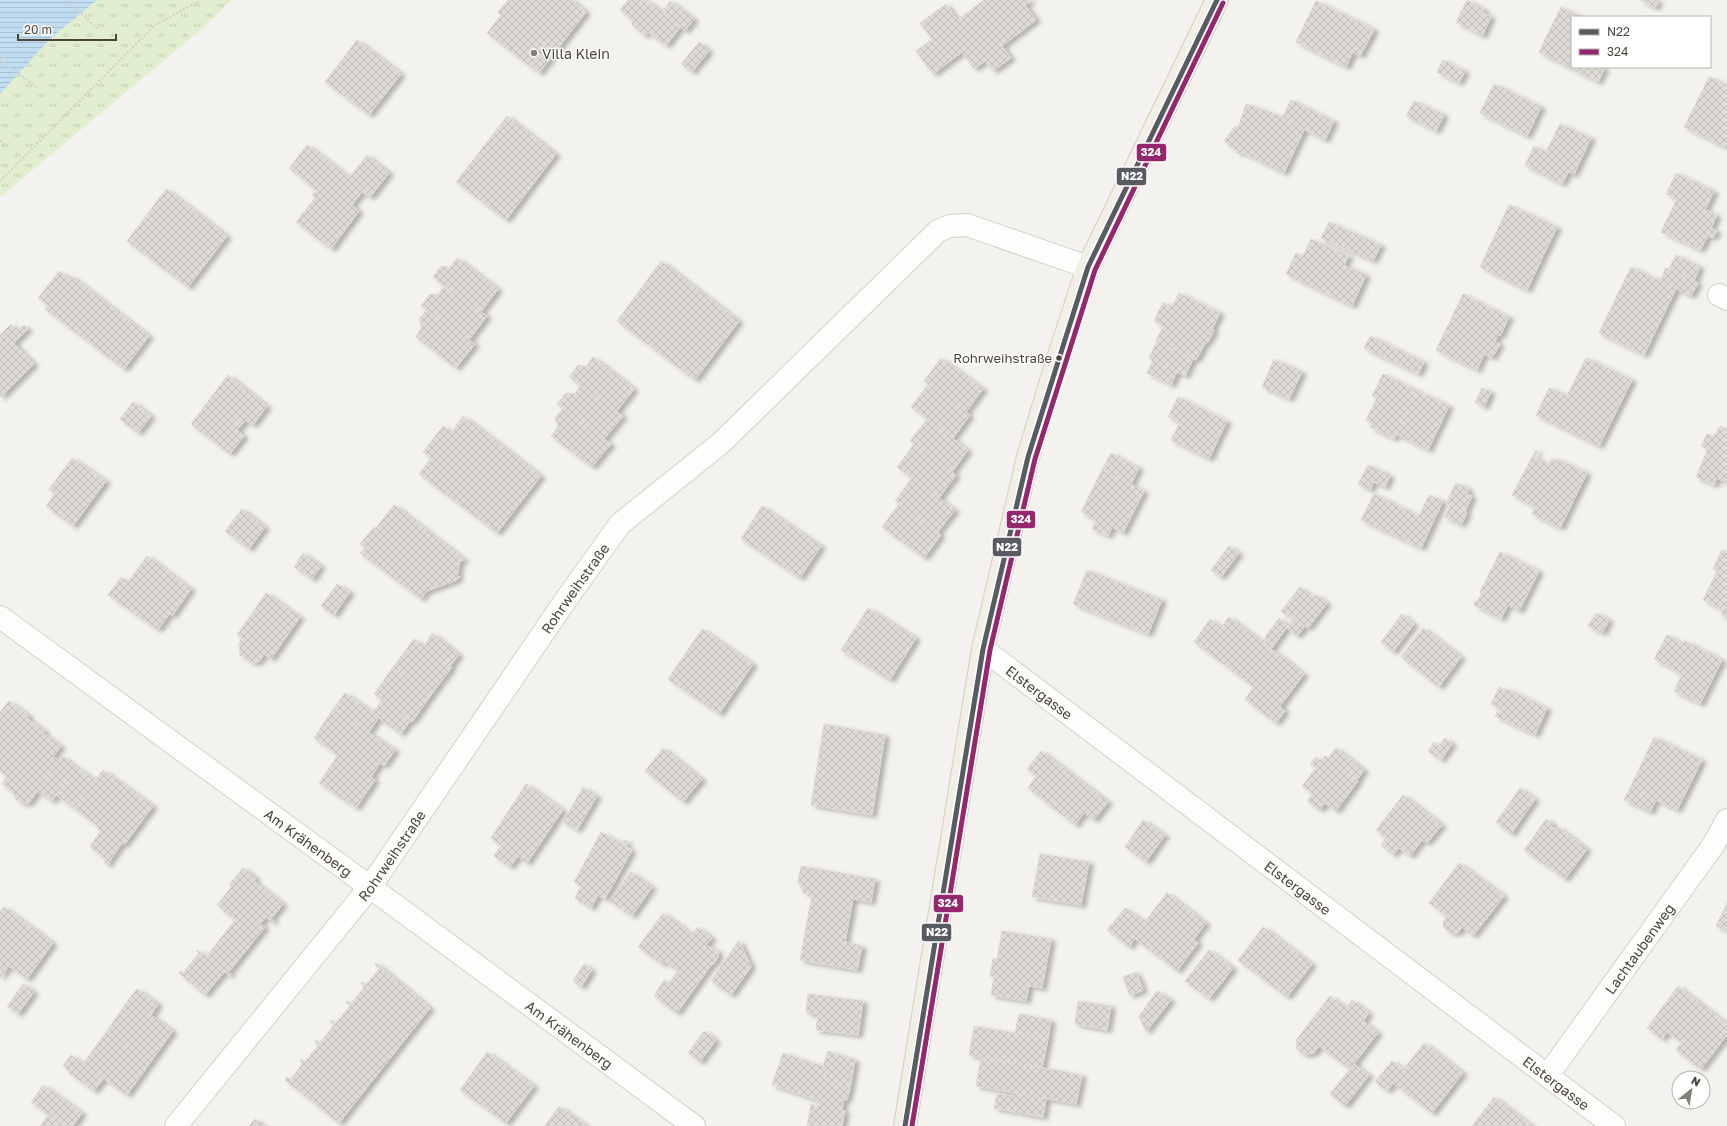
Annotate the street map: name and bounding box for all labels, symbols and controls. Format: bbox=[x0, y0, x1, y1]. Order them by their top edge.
scale bar bbox=[18, 16, 116, 42]
legend bbox=[1571, 16, 1711, 68]
text: 20 m bbox=[24, 22, 52, 37]
text: N22 bbox=[1607, 24, 1630, 39]
text: 324 bbox=[1607, 44, 1628, 59]
place label: Villa Klein bbox=[542, 45, 610, 62]
marker: Villa Klein bbox=[529, 48, 539, 58]
line badge: 324 bbox=[1136, 143, 1167, 162]
text: 324 bbox=[1141, 145, 1161, 158]
line badge: N22 bbox=[1116, 167, 1147, 186]
text: N22 bbox=[1121, 169, 1143, 182]
place label: Rohrweihstraße bbox=[953, 350, 1052, 366]
marker: Rohrweihstraße bbox=[1054, 353, 1064, 363]
line badge: 324 bbox=[1006, 510, 1036, 529]
text: 324 bbox=[1011, 512, 1031, 525]
line badge: N22 bbox=[992, 537, 1022, 557]
street label: Rohrweihstraße bbox=[537, 540, 612, 637]
text: N22 bbox=[996, 540, 1018, 553]
street label: Elstergasse bbox=[1003, 661, 1076, 722]
street label: Am Krähenberg bbox=[261, 805, 356, 880]
street label: Rohrweihstraße bbox=[354, 807, 429, 904]
street label: Elstergasse bbox=[1261, 857, 1335, 918]
line badge: 324 bbox=[933, 894, 964, 913]
text: 324 bbox=[938, 896, 958, 909]
street label: Lachtaubenweg bbox=[1601, 900, 1677, 997]
line badge: N22 bbox=[921, 923, 952, 942]
text: N22 bbox=[926, 925, 948, 938]
street label: Am Krähenberg bbox=[523, 996, 617, 1072]
street label: Elstergasse bbox=[1520, 1052, 1593, 1113]
north arrow bbox=[1671, 1070, 1711, 1110]
text: N bbox=[1689, 1073, 1703, 1089]

